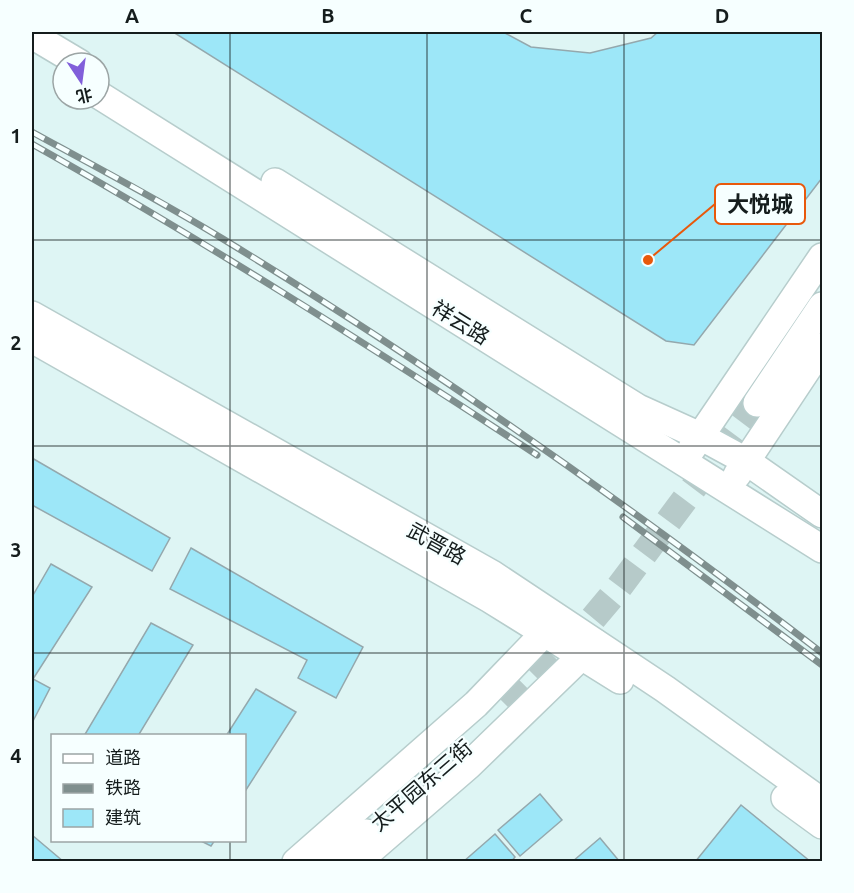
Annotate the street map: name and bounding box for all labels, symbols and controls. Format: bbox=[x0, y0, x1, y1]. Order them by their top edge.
text: A bbox=[125, 4, 139, 27]
text: B bbox=[321, 4, 335, 27]
text: C bbox=[520, 4, 533, 27]
text: D bbox=[715, 4, 729, 27]
north arrow bbox=[51, 51, 111, 111]
text: 北 bbox=[75, 85, 94, 106]
text: 1 bbox=[10, 124, 22, 147]
callout: 大悦城 bbox=[715, 184, 805, 224]
text: 大悦城 bbox=[727, 191, 793, 216]
street label: 祥云路 bbox=[428, 295, 494, 349]
text: 2 bbox=[10, 331, 22, 354]
street label: 武晋路 bbox=[404, 517, 470, 569]
text: 3 bbox=[10, 538, 22, 561]
legend bbox=[51, 734, 246, 842]
street label: 太平园东三街 bbox=[366, 735, 476, 835]
text: 4 bbox=[10, 744, 22, 767]
text: 道路 bbox=[105, 747, 141, 767]
text: 铁路 bbox=[105, 777, 141, 797]
text: 建筑 bbox=[105, 807, 141, 827]

